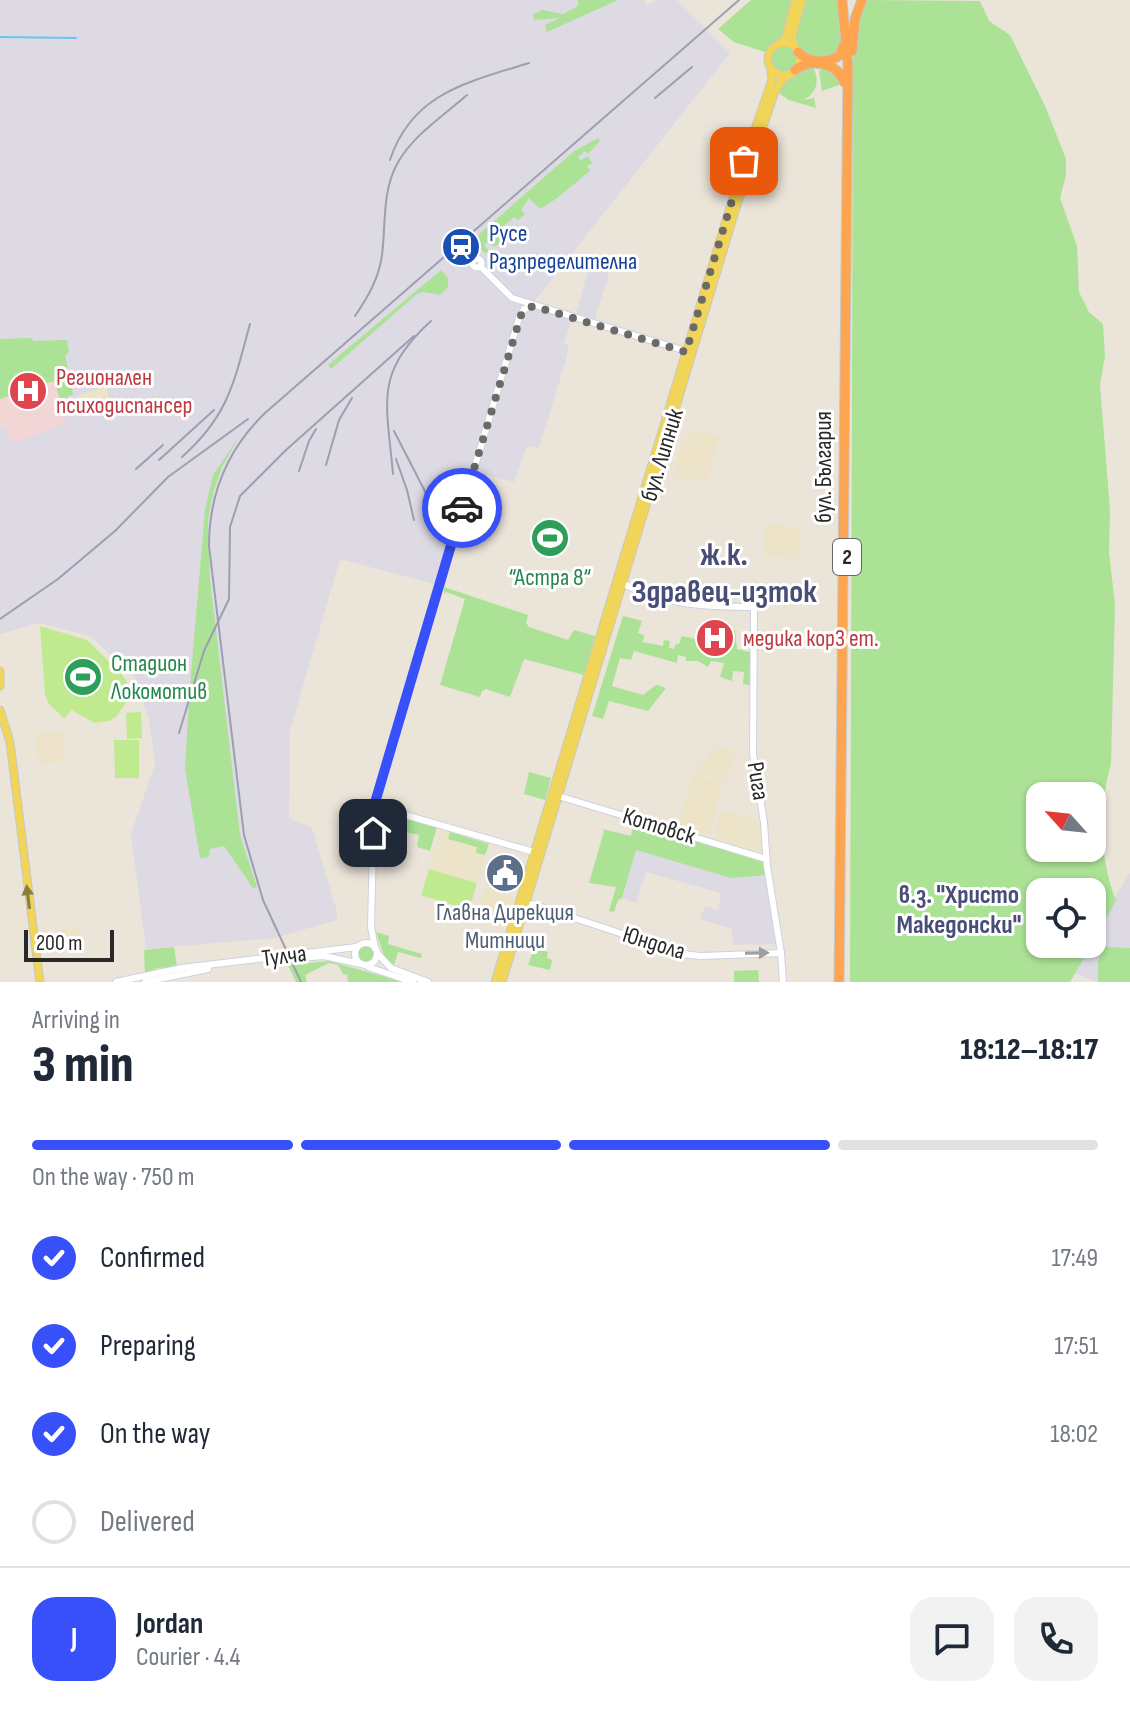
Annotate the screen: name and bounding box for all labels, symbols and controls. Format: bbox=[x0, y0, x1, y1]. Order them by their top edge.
pin bbox=[710, 127, 778, 195]
icon: bag bbox=[722, 139, 766, 183]
place label: Русе Разпределителна bbox=[489, 219, 637, 276]
station icon: Русе Разпределителна bbox=[440, 226, 482, 268]
place label: Регионален психодиспансер bbox=[56, 363, 193, 420]
hospital icon: Регионален психодиспансер bbox=[7, 370, 49, 412]
street label: бул. Липник bbox=[634, 404, 690, 505]
street label: бул. България bbox=[809, 411, 838, 523]
courier bbox=[422, 468, 502, 548]
icon: car bbox=[440, 486, 484, 530]
sports icon: “Астра 8“ bbox=[529, 517, 571, 559]
district label: ж.к. Здравец-изток bbox=[631, 536, 817, 612]
road number: 2 bbox=[833, 539, 861, 575]
place label: “Астра 8“ bbox=[509, 563, 591, 592]
hospital icon: медика кор3 ет. bbox=[694, 617, 736, 659]
place label: медика кор3 ет. bbox=[743, 624, 879, 653]
place label: Стадион Локомотив bbox=[110, 649, 207, 706]
sports icon: Стадион Локомотив bbox=[62, 656, 104, 698]
street label: Рига bbox=[741, 760, 775, 802]
north arrow bbox=[1026, 782, 1106, 862]
map controls bbox=[1026, 782, 1106, 958]
pin bbox=[339, 799, 407, 867]
street label: Котовск bbox=[619, 801, 700, 851]
icon: home bbox=[351, 811, 395, 855]
public building icon: Главна Дирекция Митници bbox=[484, 852, 526, 894]
button: locate bbox=[1026, 878, 1106, 958]
district label: в.з. "Христо Македонски" bbox=[897, 880, 1022, 941]
one-way arrow bbox=[22, 884, 35, 909]
place label: Главна Дирекция Митници bbox=[436, 898, 574, 955]
street label: Юндола bbox=[619, 920, 689, 966]
scale bar bbox=[24, 926, 114, 962]
text: 200 m bbox=[36, 930, 82, 957]
street label: Тулча bbox=[260, 939, 308, 973]
one-way arrow bbox=[745, 947, 770, 959]
text: Arriving in bbox=[32, 1005, 120, 1036]
text: 18:12–18:17 bbox=[960, 1032, 1098, 1068]
text: 3 min bbox=[32, 1034, 134, 1097]
text: On the way · 750 m bbox=[32, 1162, 194, 1193]
icon: check bbox=[32, 1236, 76, 1280]
text: Confirmed bbox=[100, 1240, 205, 1276]
text: 17:49 bbox=[1051, 1243, 1098, 1274]
icon: check bbox=[32, 1324, 76, 1368]
text: Preparing bbox=[100, 1328, 196, 1364]
text: 17:51 bbox=[1054, 1331, 1098, 1362]
icon: check bbox=[32, 1412, 76, 1456]
text: On the way bbox=[100, 1416, 210, 1452]
text: 18:02 bbox=[1050, 1419, 1098, 1450]
text: Delivered bbox=[100, 1504, 195, 1540]
button: chat bbox=[910, 1597, 994, 1681]
button: phone bbox=[1014, 1597, 1098, 1681]
text: Jordan bbox=[136, 1606, 203, 1642]
text: J bbox=[71, 1621, 77, 1657]
text: Courier · 4.4 bbox=[136, 1642, 240, 1673]

